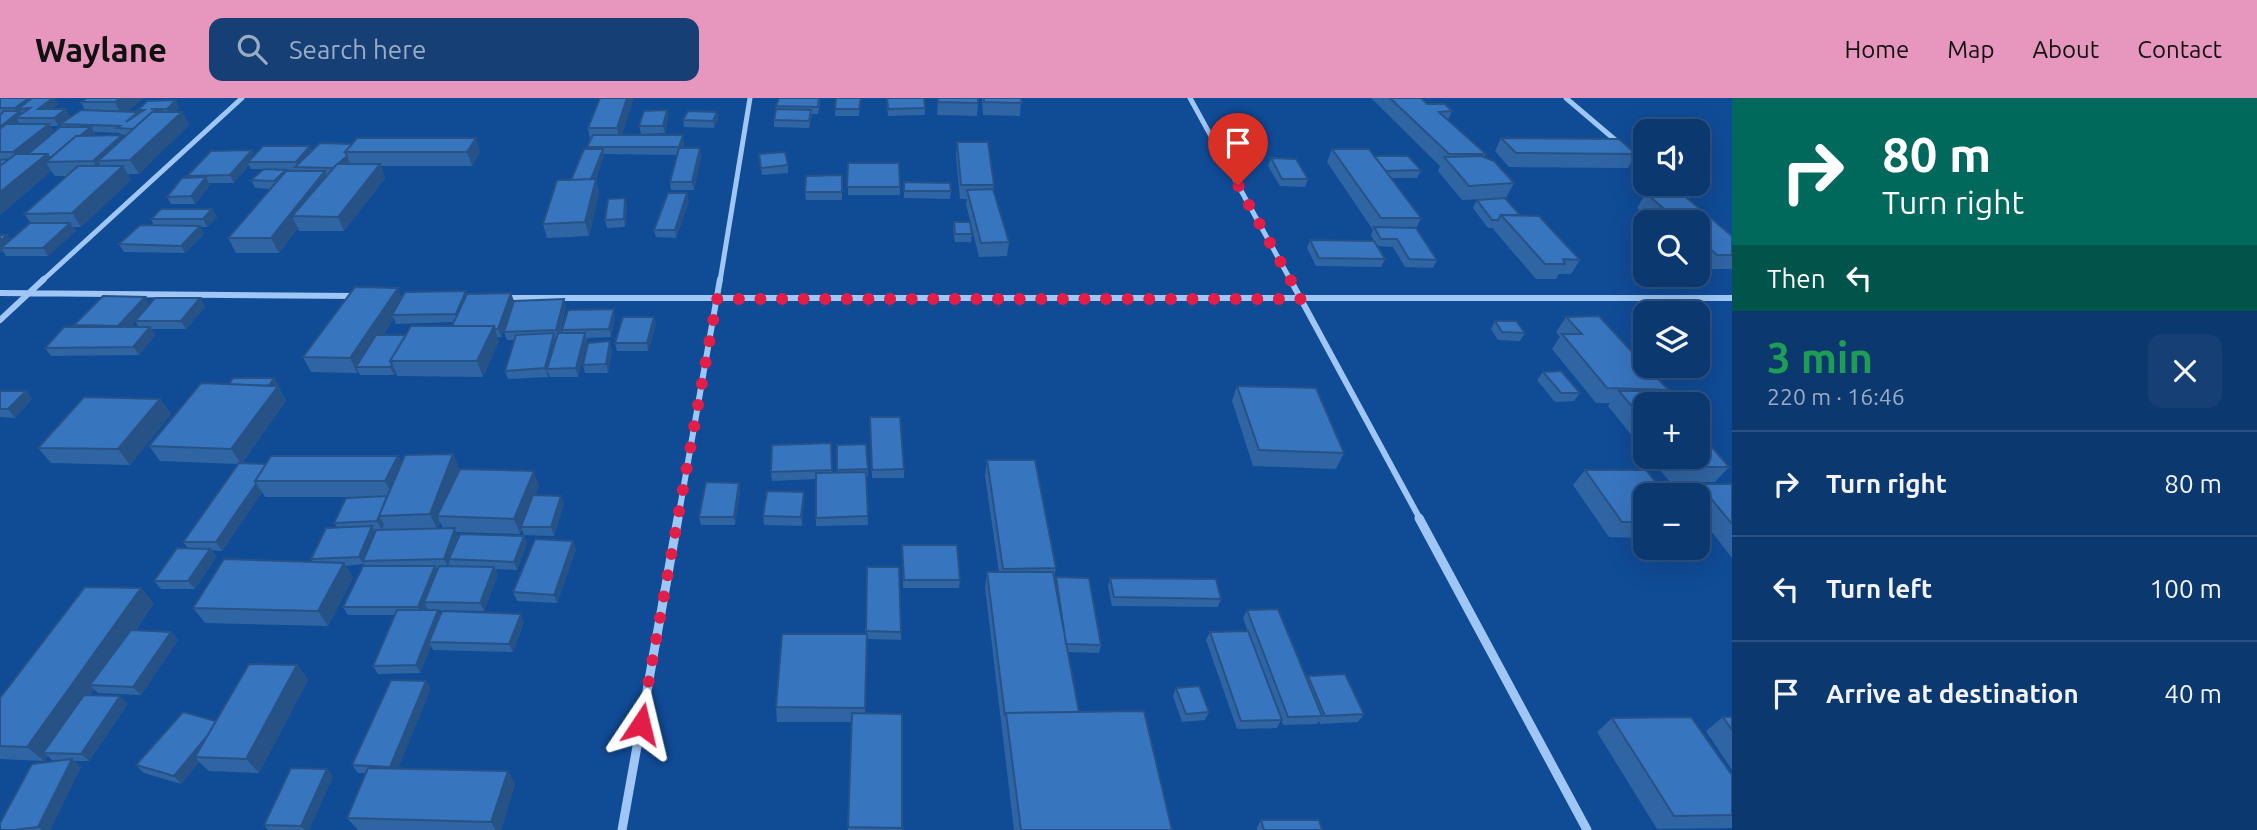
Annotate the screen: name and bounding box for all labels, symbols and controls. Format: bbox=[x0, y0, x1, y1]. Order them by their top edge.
search box bbox=[209, 18, 699, 81]
icon: search bbox=[233, 30, 271, 68]
text: Waylane bbox=[35, 31, 167, 68]
text: Search here bbox=[289, 35, 426, 64]
text: Home bbox=[1844, 36, 1909, 63]
text: Map bbox=[1947, 36, 1994, 63]
text: About bbox=[2032, 36, 2099, 63]
text: Contact bbox=[2137, 36, 2222, 63]
pin bbox=[1208, 113, 1268, 185]
map controls bbox=[1633, 119, 1710, 560]
button: sound bbox=[1633, 119, 1710, 196]
icon: arrive bbox=[1219, 124, 1257, 162]
icon: right bbox=[1767, 126, 1858, 217]
text: 80 m bbox=[1882, 126, 1991, 181]
text: Turn right bbox=[1882, 184, 2024, 220]
button: search bbox=[1633, 210, 1710, 287]
icon: left bbox=[1840, 259, 1878, 297]
text: Then bbox=[1767, 264, 1826, 293]
button: layers bbox=[1633, 301, 1710, 378]
text: 3 min bbox=[1767, 334, 1873, 381]
button: close bbox=[2148, 334, 2222, 408]
text: 220 m · 16:46 bbox=[1767, 384, 1905, 409]
button: + bbox=[1633, 392, 1710, 469]
icon: right bbox=[1767, 465, 1805, 503]
text: Turn right bbox=[1826, 469, 1947, 498]
text: 80 m bbox=[2164, 469, 2222, 498]
button: − bbox=[1633, 483, 1710, 560]
icon: left bbox=[1767, 570, 1805, 608]
text: Turn left bbox=[1826, 574, 1932, 603]
text: 100 m bbox=[2150, 574, 2222, 603]
icon: arrive bbox=[1767, 675, 1805, 713]
text: Arrive at destination bbox=[1826, 679, 2079, 708]
text: 40 m bbox=[2164, 679, 2222, 708]
position arrow bbox=[604, 687, 678, 761]

